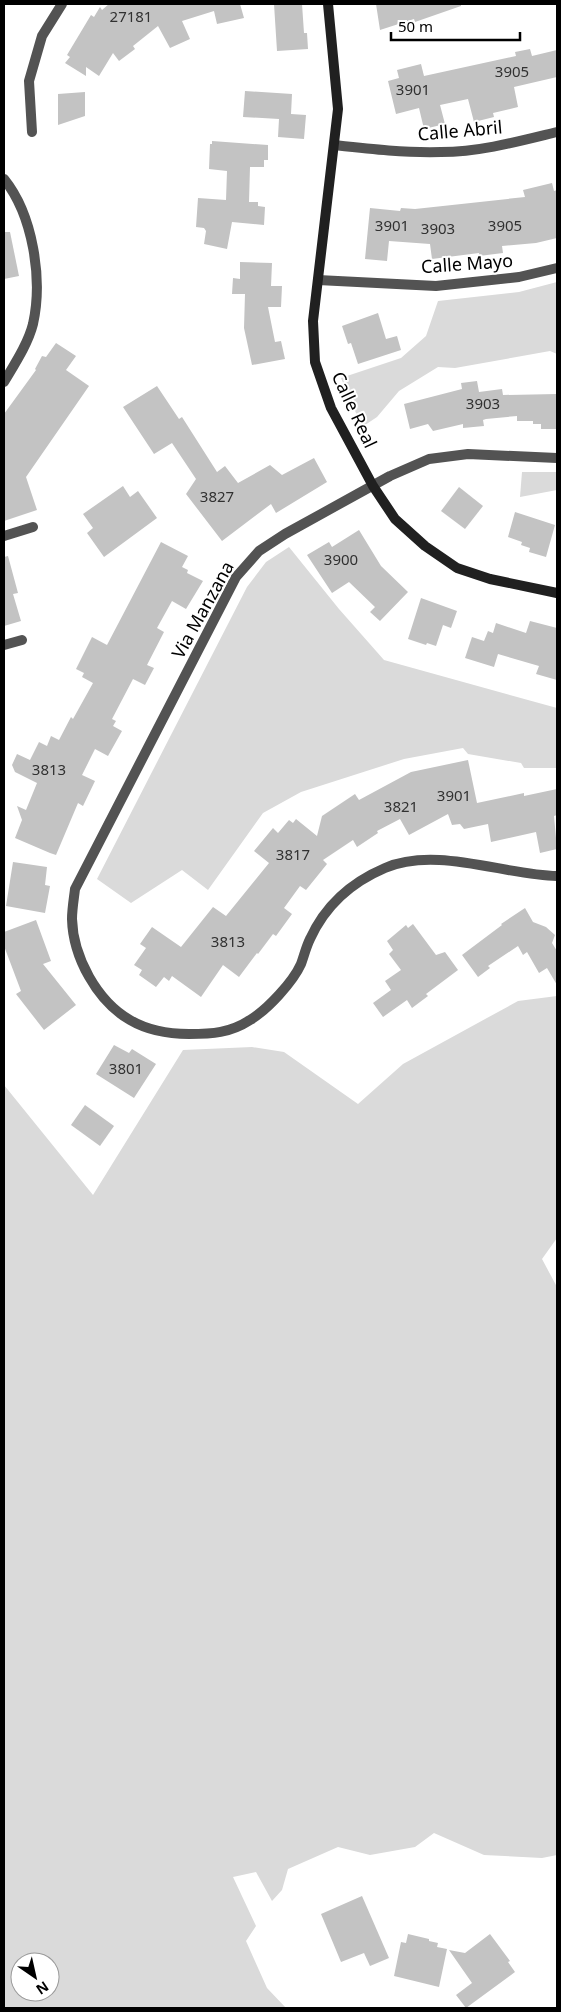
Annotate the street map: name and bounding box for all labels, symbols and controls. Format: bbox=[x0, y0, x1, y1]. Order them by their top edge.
house number: 27181 bbox=[110, 6, 152, 26]
scale bar bbox=[391, 10, 520, 42]
text: 50 m bbox=[398, 16, 433, 36]
house number: 3905 bbox=[495, 61, 529, 81]
house number: 3901 bbox=[396, 79, 430, 99]
street label: Calle Abril bbox=[417, 114, 503, 146]
house number: 3901 bbox=[375, 215, 409, 235]
house number: 3905 bbox=[488, 215, 522, 235]
house number: 3903 bbox=[421, 218, 455, 238]
street label: Calle Mayo bbox=[420, 248, 514, 278]
street label: Calle Real bbox=[327, 367, 383, 452]
house number: 3903 bbox=[466, 393, 500, 413]
house number: 3827 bbox=[200, 486, 234, 506]
house number: 3900 bbox=[324, 549, 358, 569]
street label: Via Manzana bbox=[166, 557, 239, 662]
house number: 3813 bbox=[32, 759, 66, 779]
house number: 3901 bbox=[437, 785, 471, 805]
house number: 3821 bbox=[384, 796, 418, 816]
house number: 3817 bbox=[276, 844, 310, 864]
house number: 3813 bbox=[211, 931, 245, 951]
house number: 3801 bbox=[109, 1058, 143, 1078]
north arrow bbox=[10, 1952, 60, 2002]
text: N bbox=[33, 1977, 53, 1999]

